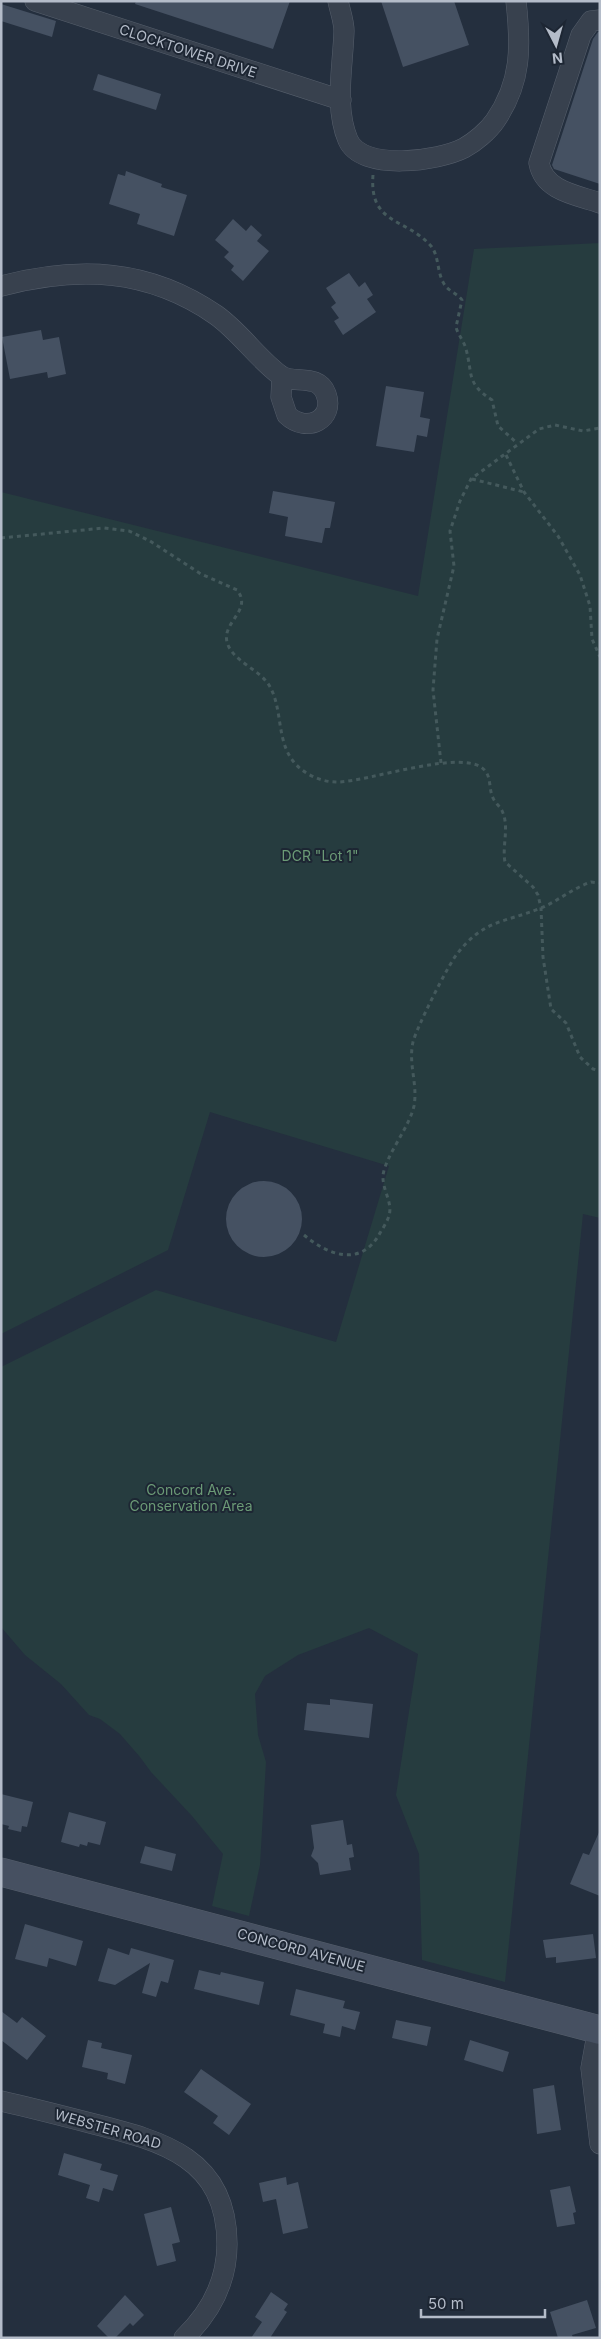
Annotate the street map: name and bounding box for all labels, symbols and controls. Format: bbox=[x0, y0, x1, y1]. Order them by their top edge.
street label: CLOCKTOWER DRIVE bbox=[117, 20, 259, 81]
north arrow bbox=[531, 20, 581, 70]
text: N bbox=[551, 49, 564, 67]
park label: DCR "Lot 1" bbox=[282, 847, 358, 864]
park label: Concord Ave. Conservation Area bbox=[129, 1481, 253, 1514]
street label: CONCORD AVENUE bbox=[235, 1924, 367, 1975]
street label: WEBSTER ROAD bbox=[53, 2105, 163, 2152]
scale bar bbox=[421, 2286, 545, 2318]
text: 50 m bbox=[428, 2294, 464, 2313]

